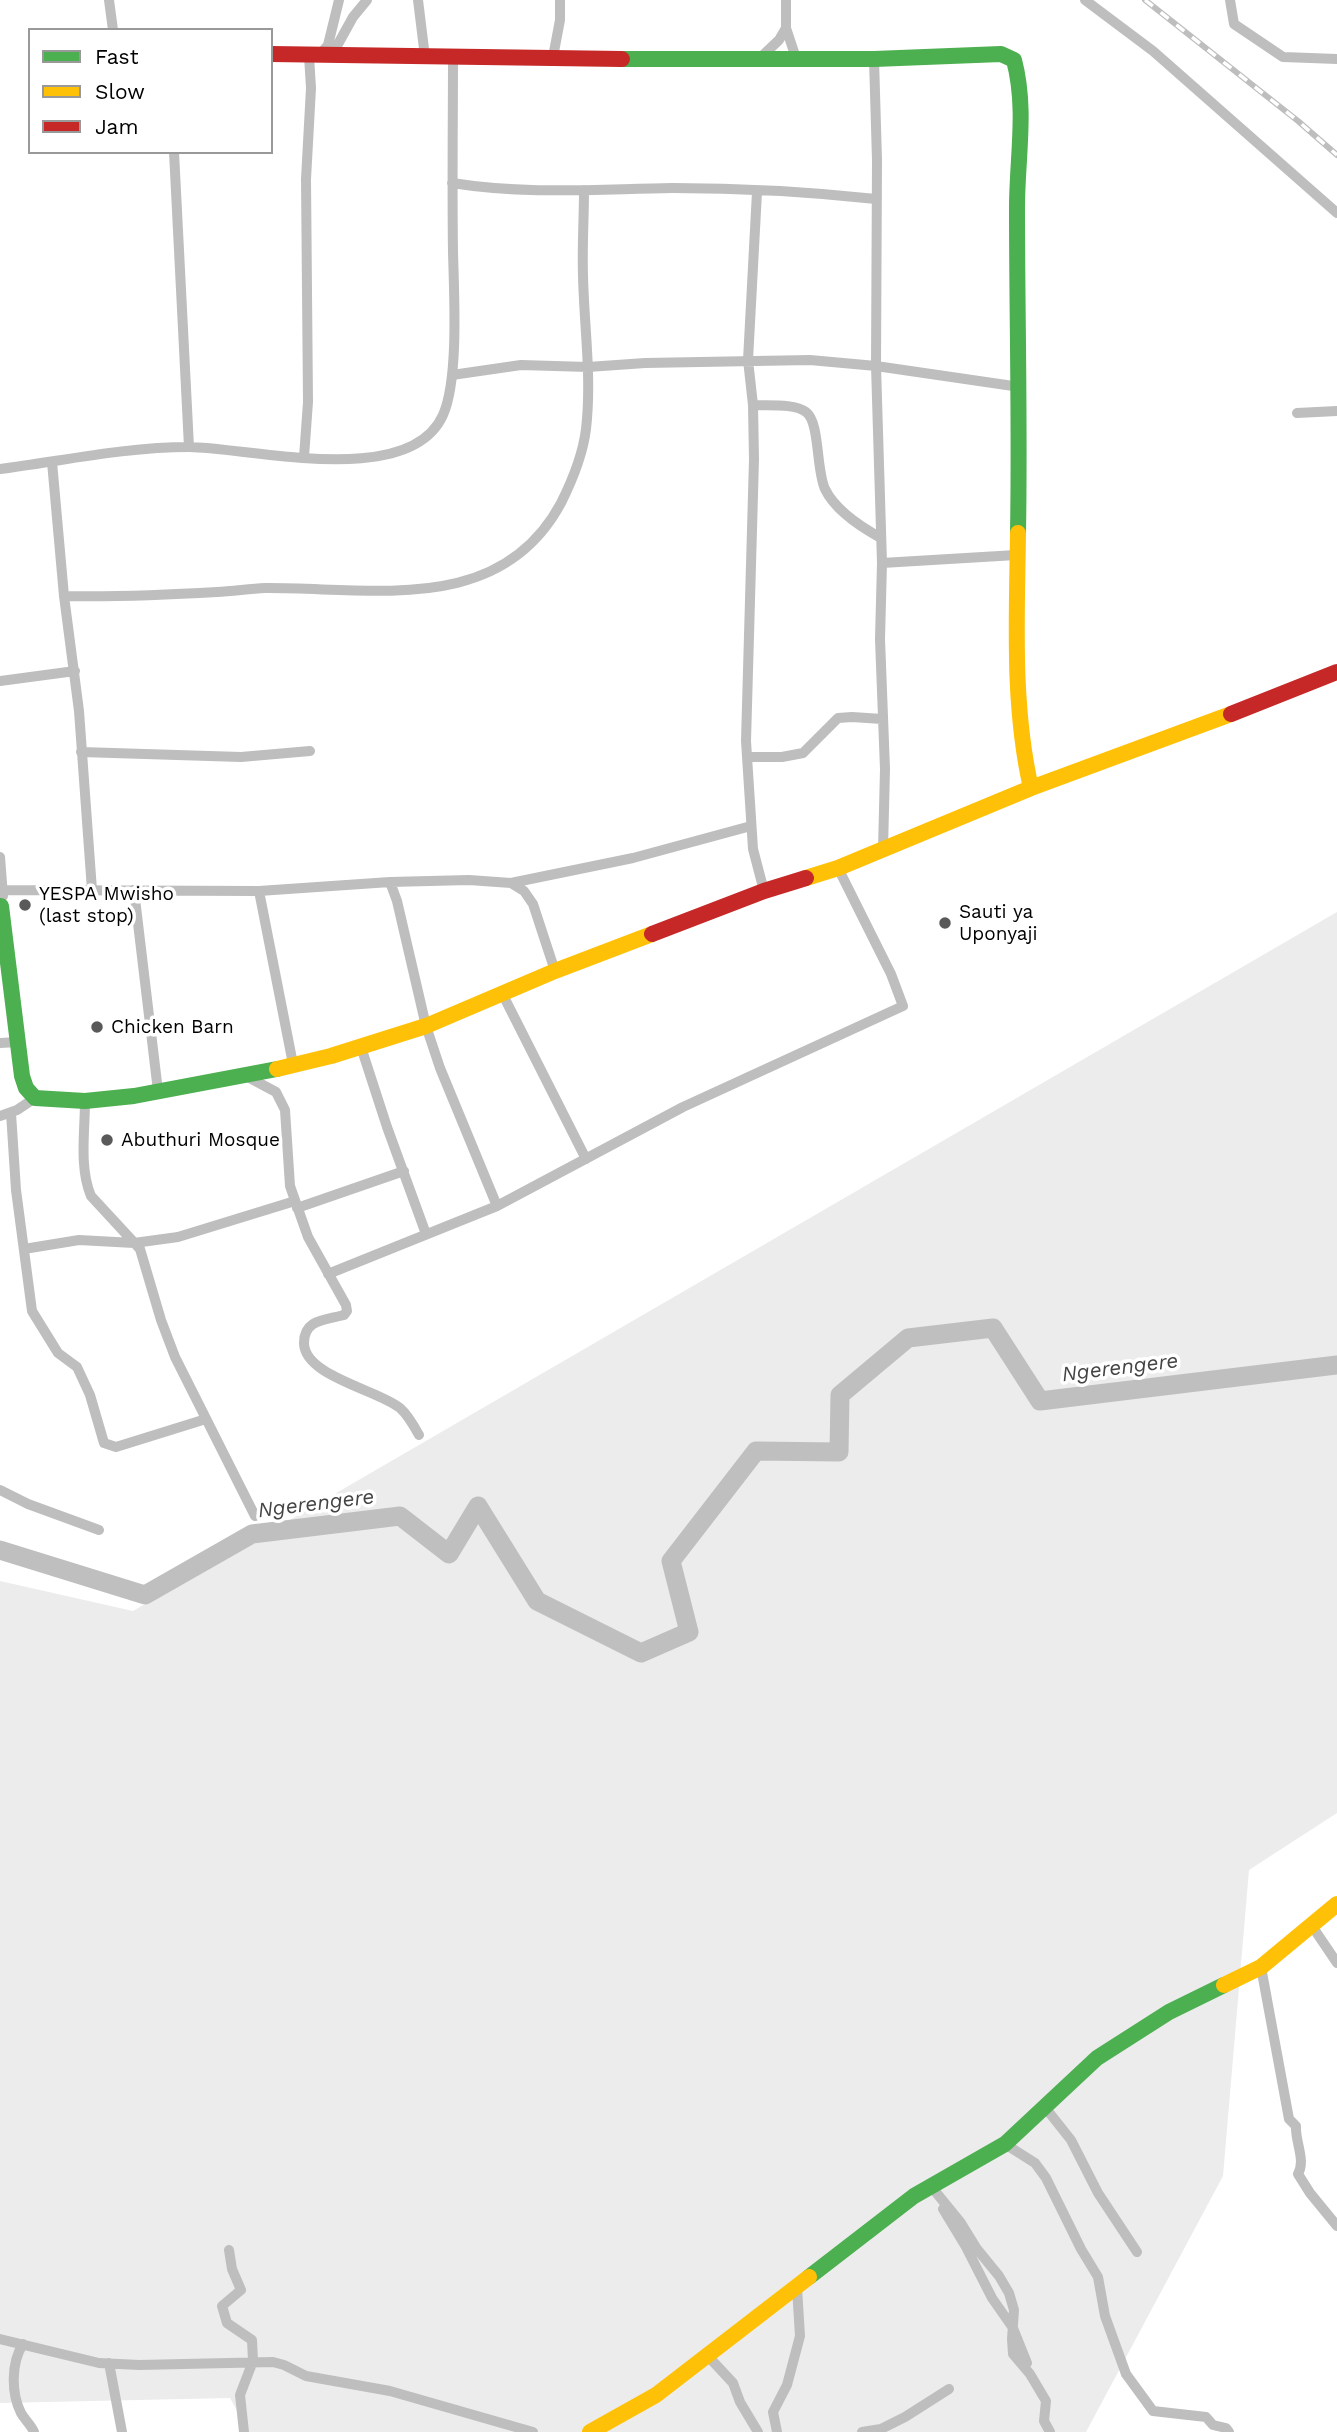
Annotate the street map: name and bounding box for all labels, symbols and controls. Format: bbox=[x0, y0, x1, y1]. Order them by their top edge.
legend bbox=[28, 28, 273, 154]
text: Fast bbox=[95, 44, 139, 69]
text: Slow bbox=[95, 79, 145, 104]
text: Jam bbox=[95, 114, 138, 139]
place label: YESPA Mwisho (last stop) bbox=[39, 883, 174, 927]
marker: YESPA Mwisho (last stop) bbox=[17, 897, 33, 913]
place label: Sauti ya Uponyaji bbox=[959, 901, 1038, 945]
marker: Sauti ya Uponyaji bbox=[937, 915, 953, 931]
place label: Chicken Barn bbox=[111, 1016, 234, 1038]
marker: Chicken Barn bbox=[89, 1019, 105, 1035]
place label: Abuthuri Mosque bbox=[121, 1129, 280, 1151]
marker: Abuthuri Mosque bbox=[99, 1132, 115, 1148]
water label: Ngerengere bbox=[1060, 1348, 1180, 1388]
water label: Ngerengere bbox=[256, 1484, 376, 1524]

